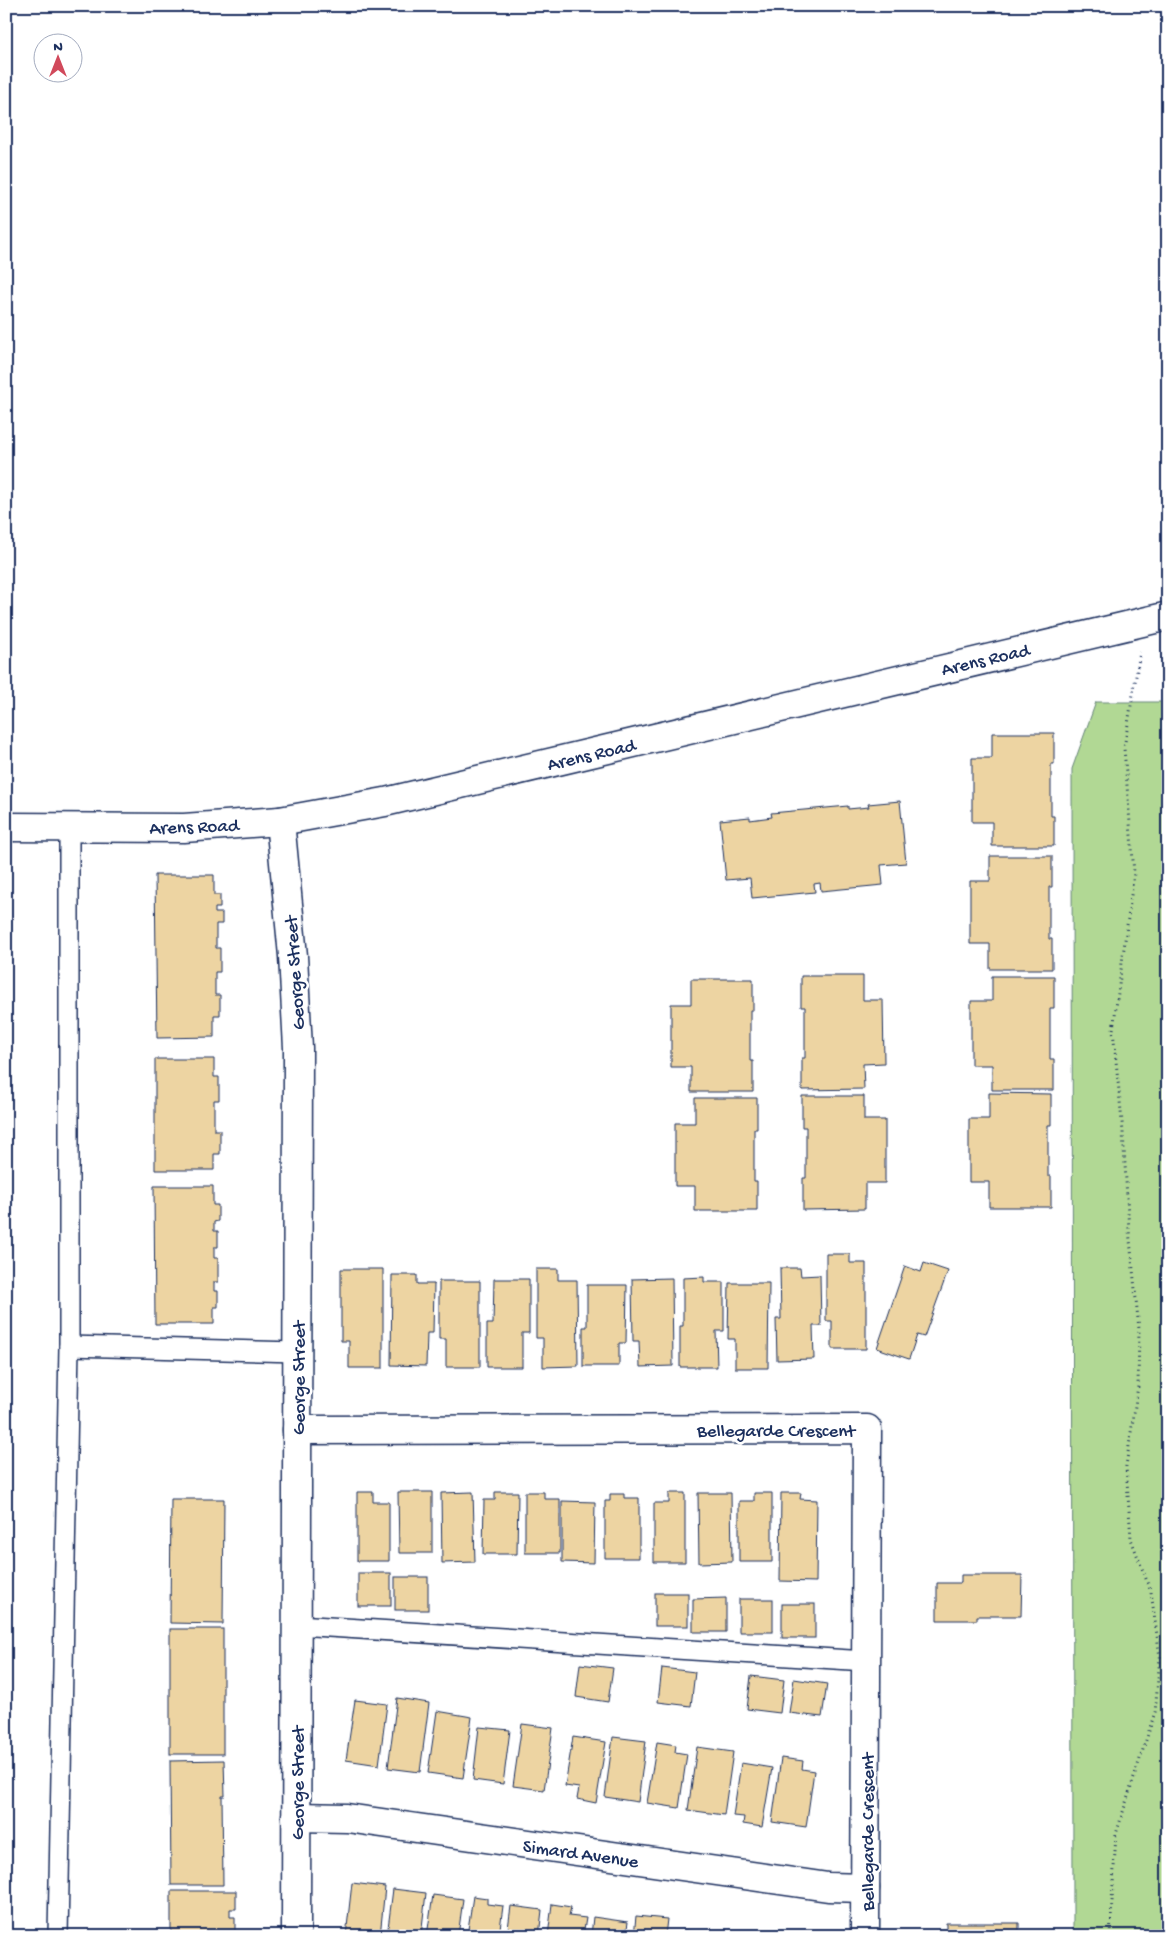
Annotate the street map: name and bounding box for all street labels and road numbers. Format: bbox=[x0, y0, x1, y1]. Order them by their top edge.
street label: Arens Road bbox=[939, 640, 1034, 683]
street label: Arens Road bbox=[545, 735, 640, 778]
street label: Arens Road bbox=[149, 815, 241, 842]
street label: George Street bbox=[281, 913, 312, 1031]
street label: George Street bbox=[289, 1319, 312, 1435]
street label: Bellegarde Crescent bbox=[696, 1421, 857, 1444]
street label: George Street bbox=[288, 1724, 311, 1840]
street label: Bellegarde Crescent bbox=[858, 1751, 881, 1912]
street label: Simard Avenue bbox=[521, 1836, 640, 1875]

